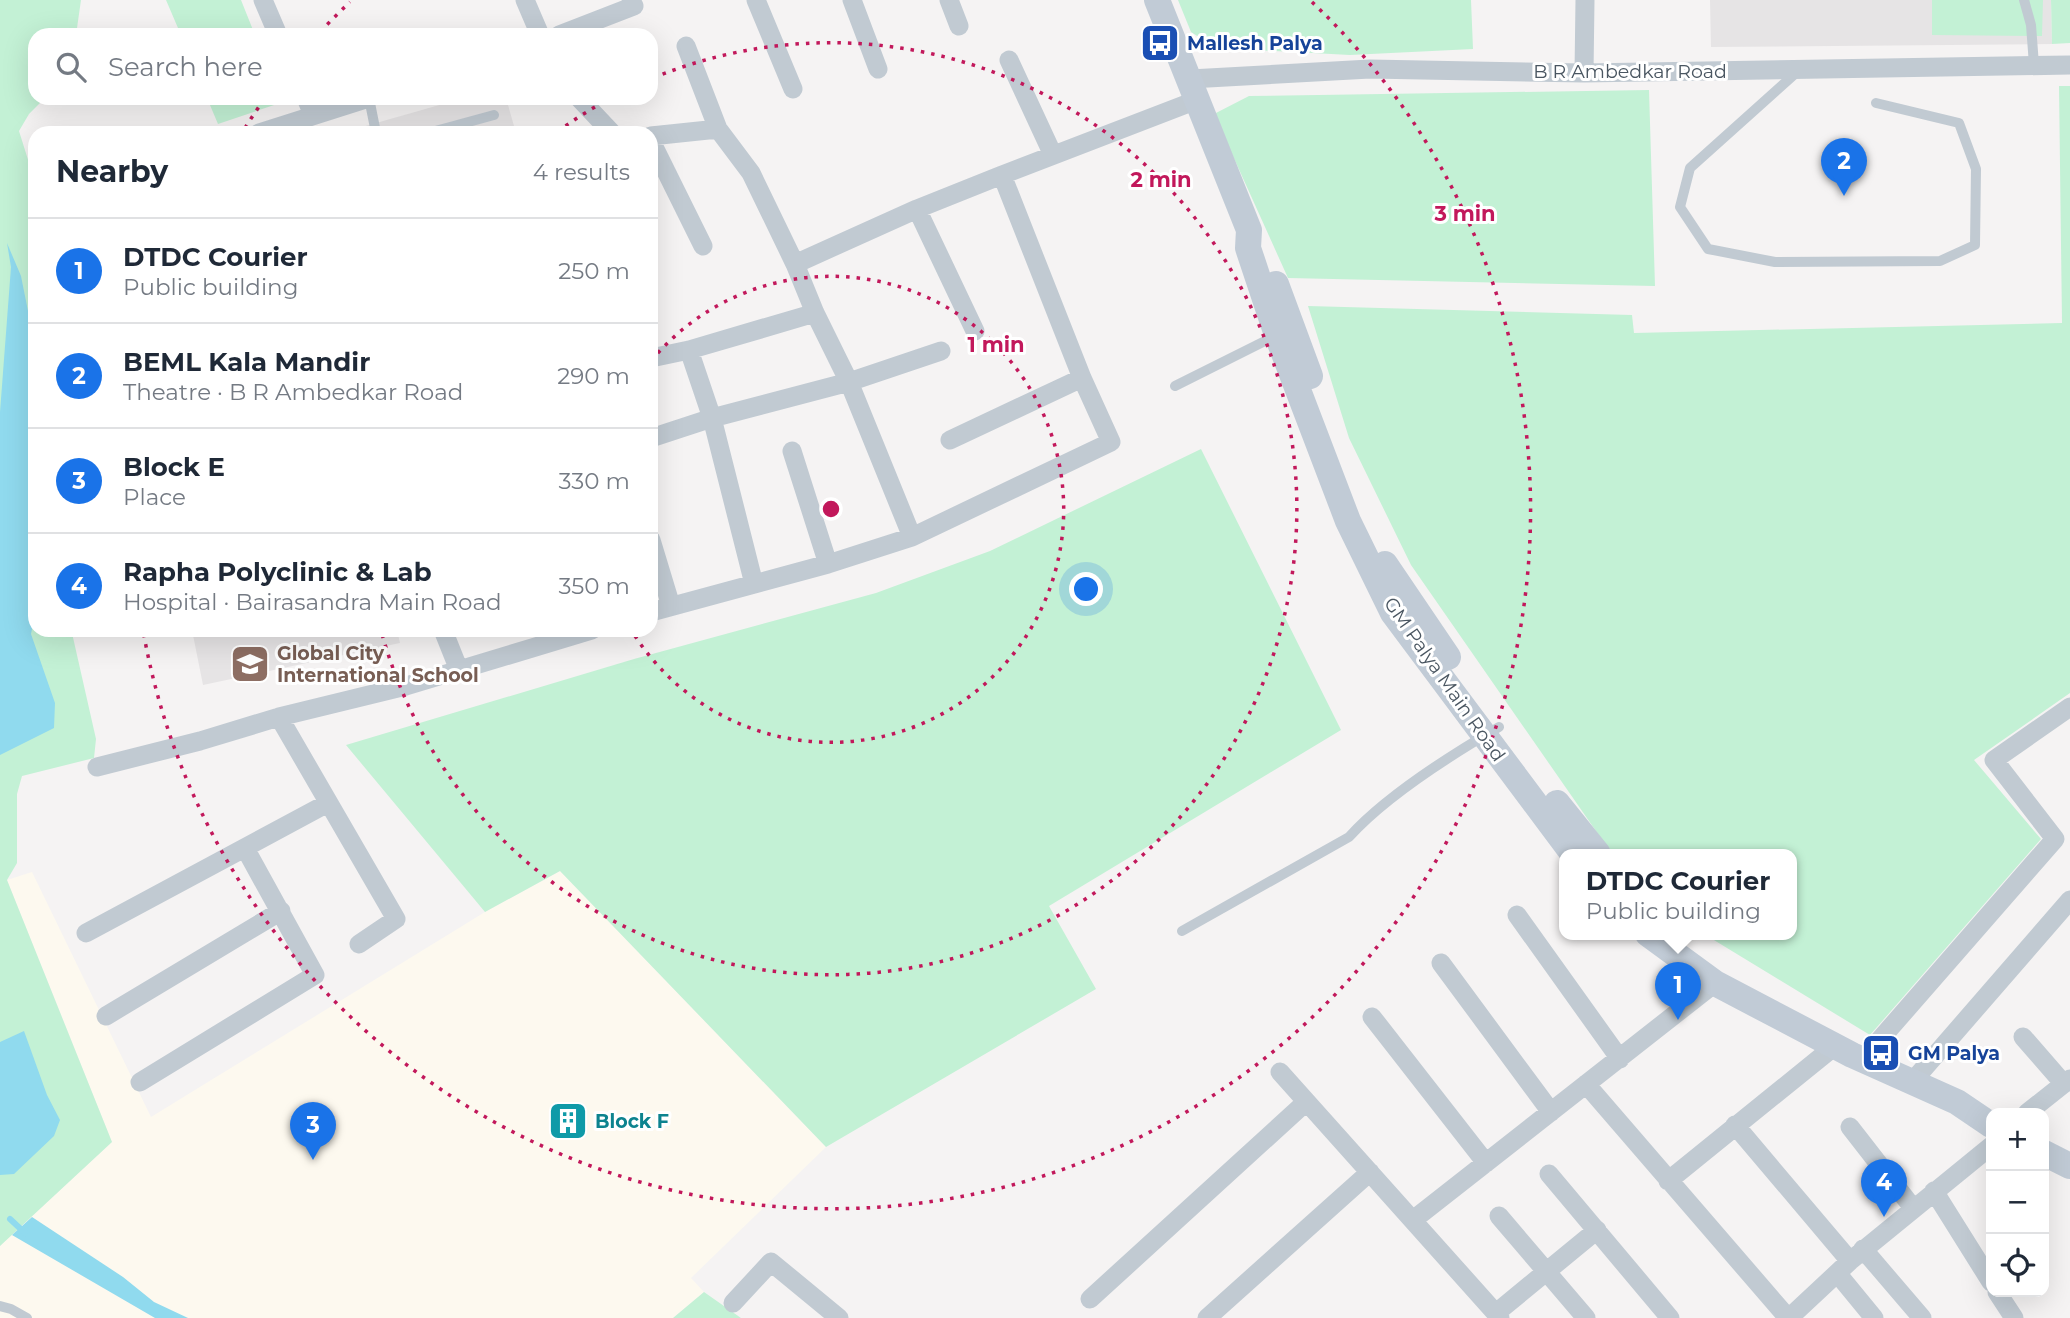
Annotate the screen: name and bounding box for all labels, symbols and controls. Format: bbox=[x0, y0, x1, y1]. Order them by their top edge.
bus stop icon: Mallesh Palya bbox=[1139, 22, 1181, 64]
search box bbox=[28, 28, 658, 105]
place label: Mallesh Palya bbox=[1187, 32, 1323, 55]
icon: search bbox=[52, 48, 90, 86]
text: Search here bbox=[108, 51, 263, 83]
street label: B R Ambedkar Road bbox=[1533, 60, 1727, 83]
pin: 2 bbox=[1821, 138, 1867, 196]
text: Nearby bbox=[56, 153, 168, 190]
text: 4 results bbox=[533, 158, 630, 186]
text: 2 min bbox=[1130, 167, 1192, 192]
text: 3 min bbox=[1433, 201, 1496, 226]
text: DTDC Courier bbox=[123, 241, 308, 273]
text: 1 bbox=[74, 257, 84, 285]
text: 250 m bbox=[558, 257, 630, 285]
text: Public building bbox=[123, 273, 298, 301]
text: 1 min bbox=[967, 332, 1025, 357]
text: BEML Kala Mandir bbox=[123, 346, 370, 378]
text: 2 bbox=[72, 362, 86, 390]
text: 290 m bbox=[557, 362, 630, 390]
text: Theatre · B R Ambedkar Road bbox=[123, 378, 463, 406]
text: Block E bbox=[123, 451, 225, 483]
text: 3 bbox=[72, 467, 86, 495]
text: 330 m bbox=[559, 467, 630, 495]
text: Place bbox=[123, 483, 186, 511]
centre of rings bbox=[819, 497, 843, 521]
text: Rapha Polyclinic & Lab bbox=[123, 556, 432, 588]
text: 4 bbox=[71, 572, 87, 600]
text: 350 m bbox=[559, 572, 630, 600]
your location bbox=[1069, 572, 1103, 606]
text: Hospital · Bairasandra Main Road bbox=[123, 588, 502, 616]
street label: GM Palya Main Road bbox=[1379, 593, 1510, 766]
place label: Global City International School bbox=[277, 642, 479, 687]
school or university icon: Global City International School bbox=[229, 643, 271, 685]
popup bbox=[1559, 849, 1797, 940]
text: DTDC Courier bbox=[1586, 865, 1770, 897]
text: Public building bbox=[1586, 897, 1761, 925]
pin: 1 bbox=[1655, 962, 1701, 1020]
bus stop icon: GM Palya bbox=[1860, 1032, 1902, 1074]
place label: GM Palya bbox=[1908, 1042, 2000, 1065]
building icon: Block F bbox=[547, 1100, 589, 1142]
pin: 3 bbox=[290, 1102, 336, 1160]
map controls bbox=[1986, 1108, 2049, 1297]
button: + bbox=[1986, 1108, 2049, 1171]
place label: Block F bbox=[595, 1110, 669, 1133]
pin: 4 bbox=[1861, 1159, 1907, 1217]
button: − bbox=[1986, 1171, 2049, 1234]
button: locate bbox=[1986, 1234, 2049, 1297]

